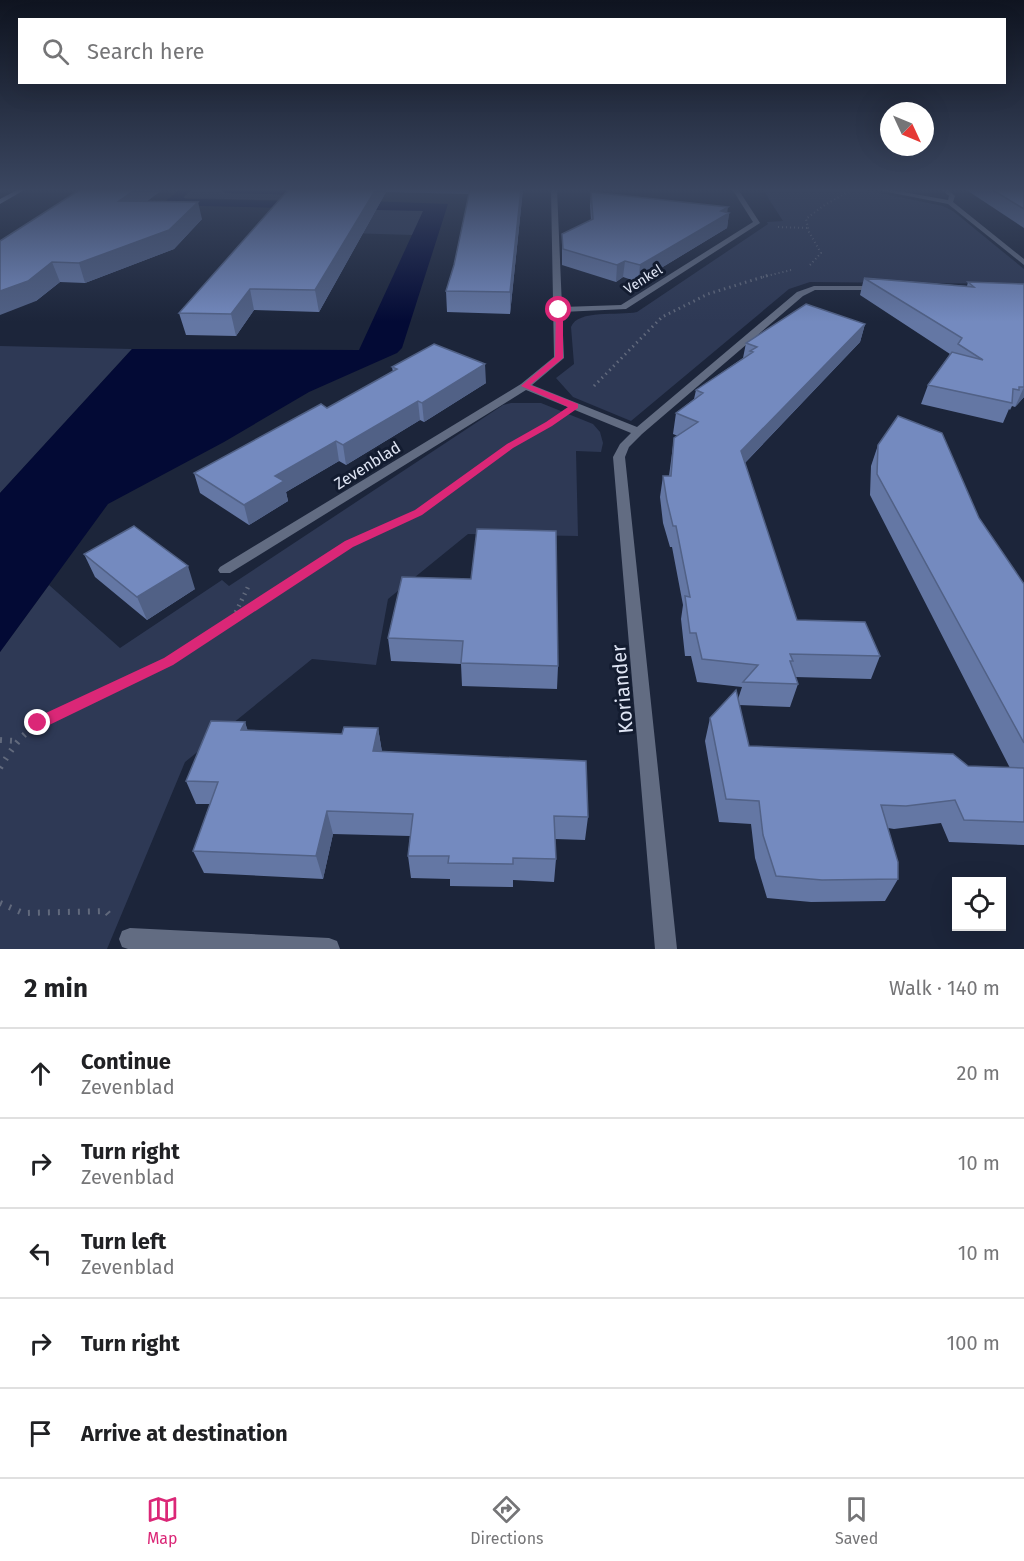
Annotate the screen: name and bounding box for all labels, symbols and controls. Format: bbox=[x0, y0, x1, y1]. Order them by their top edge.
search box bbox=[18, 18, 1006, 84]
icon: search bbox=[39, 35, 72, 68]
text: Search here bbox=[87, 38, 205, 65]
north arrow bbox=[880, 102, 934, 156]
street label: Venkel bbox=[621, 261, 666, 298]
route start bbox=[545, 296, 571, 322]
street label: Zevenblad bbox=[330, 438, 404, 493]
street label: Koriander bbox=[606, 643, 638, 735]
route end bbox=[24, 709, 50, 735]
map controls bbox=[952, 877, 1006, 931]
button: locate bbox=[952, 877, 1006, 931]
text: 2 min bbox=[24, 973, 88, 1004]
text: Walk · 140 m bbox=[889, 976, 1000, 1000]
text: Continue bbox=[81, 1048, 171, 1075]
icon: ahead bbox=[24, 1057, 57, 1090]
text: 20 m bbox=[957, 1061, 1000, 1085]
text: Zevenblad bbox=[81, 1075, 175, 1099]
text: Turn right bbox=[81, 1138, 180, 1165]
icon: right bbox=[24, 1147, 57, 1180]
text: 10 m bbox=[958, 1151, 1000, 1175]
text: Zevenblad bbox=[81, 1165, 175, 1189]
text: Turn left bbox=[81, 1228, 166, 1255]
icon: left bbox=[24, 1237, 57, 1270]
text: 10 m bbox=[958, 1241, 1000, 1265]
text: Zevenblad bbox=[81, 1255, 175, 1279]
icon: right bbox=[24, 1327, 57, 1360]
text: Turn right bbox=[81, 1330, 180, 1357]
text: 100 m bbox=[947, 1331, 1000, 1355]
icon: arrive bbox=[24, 1417, 57, 1450]
text: Arrive at destination bbox=[81, 1420, 288, 1447]
tab: Map bbox=[146, 1493, 179, 1548]
tab: Directions bbox=[470, 1493, 544, 1548]
tab: Saved bbox=[835, 1493, 878, 1548]

